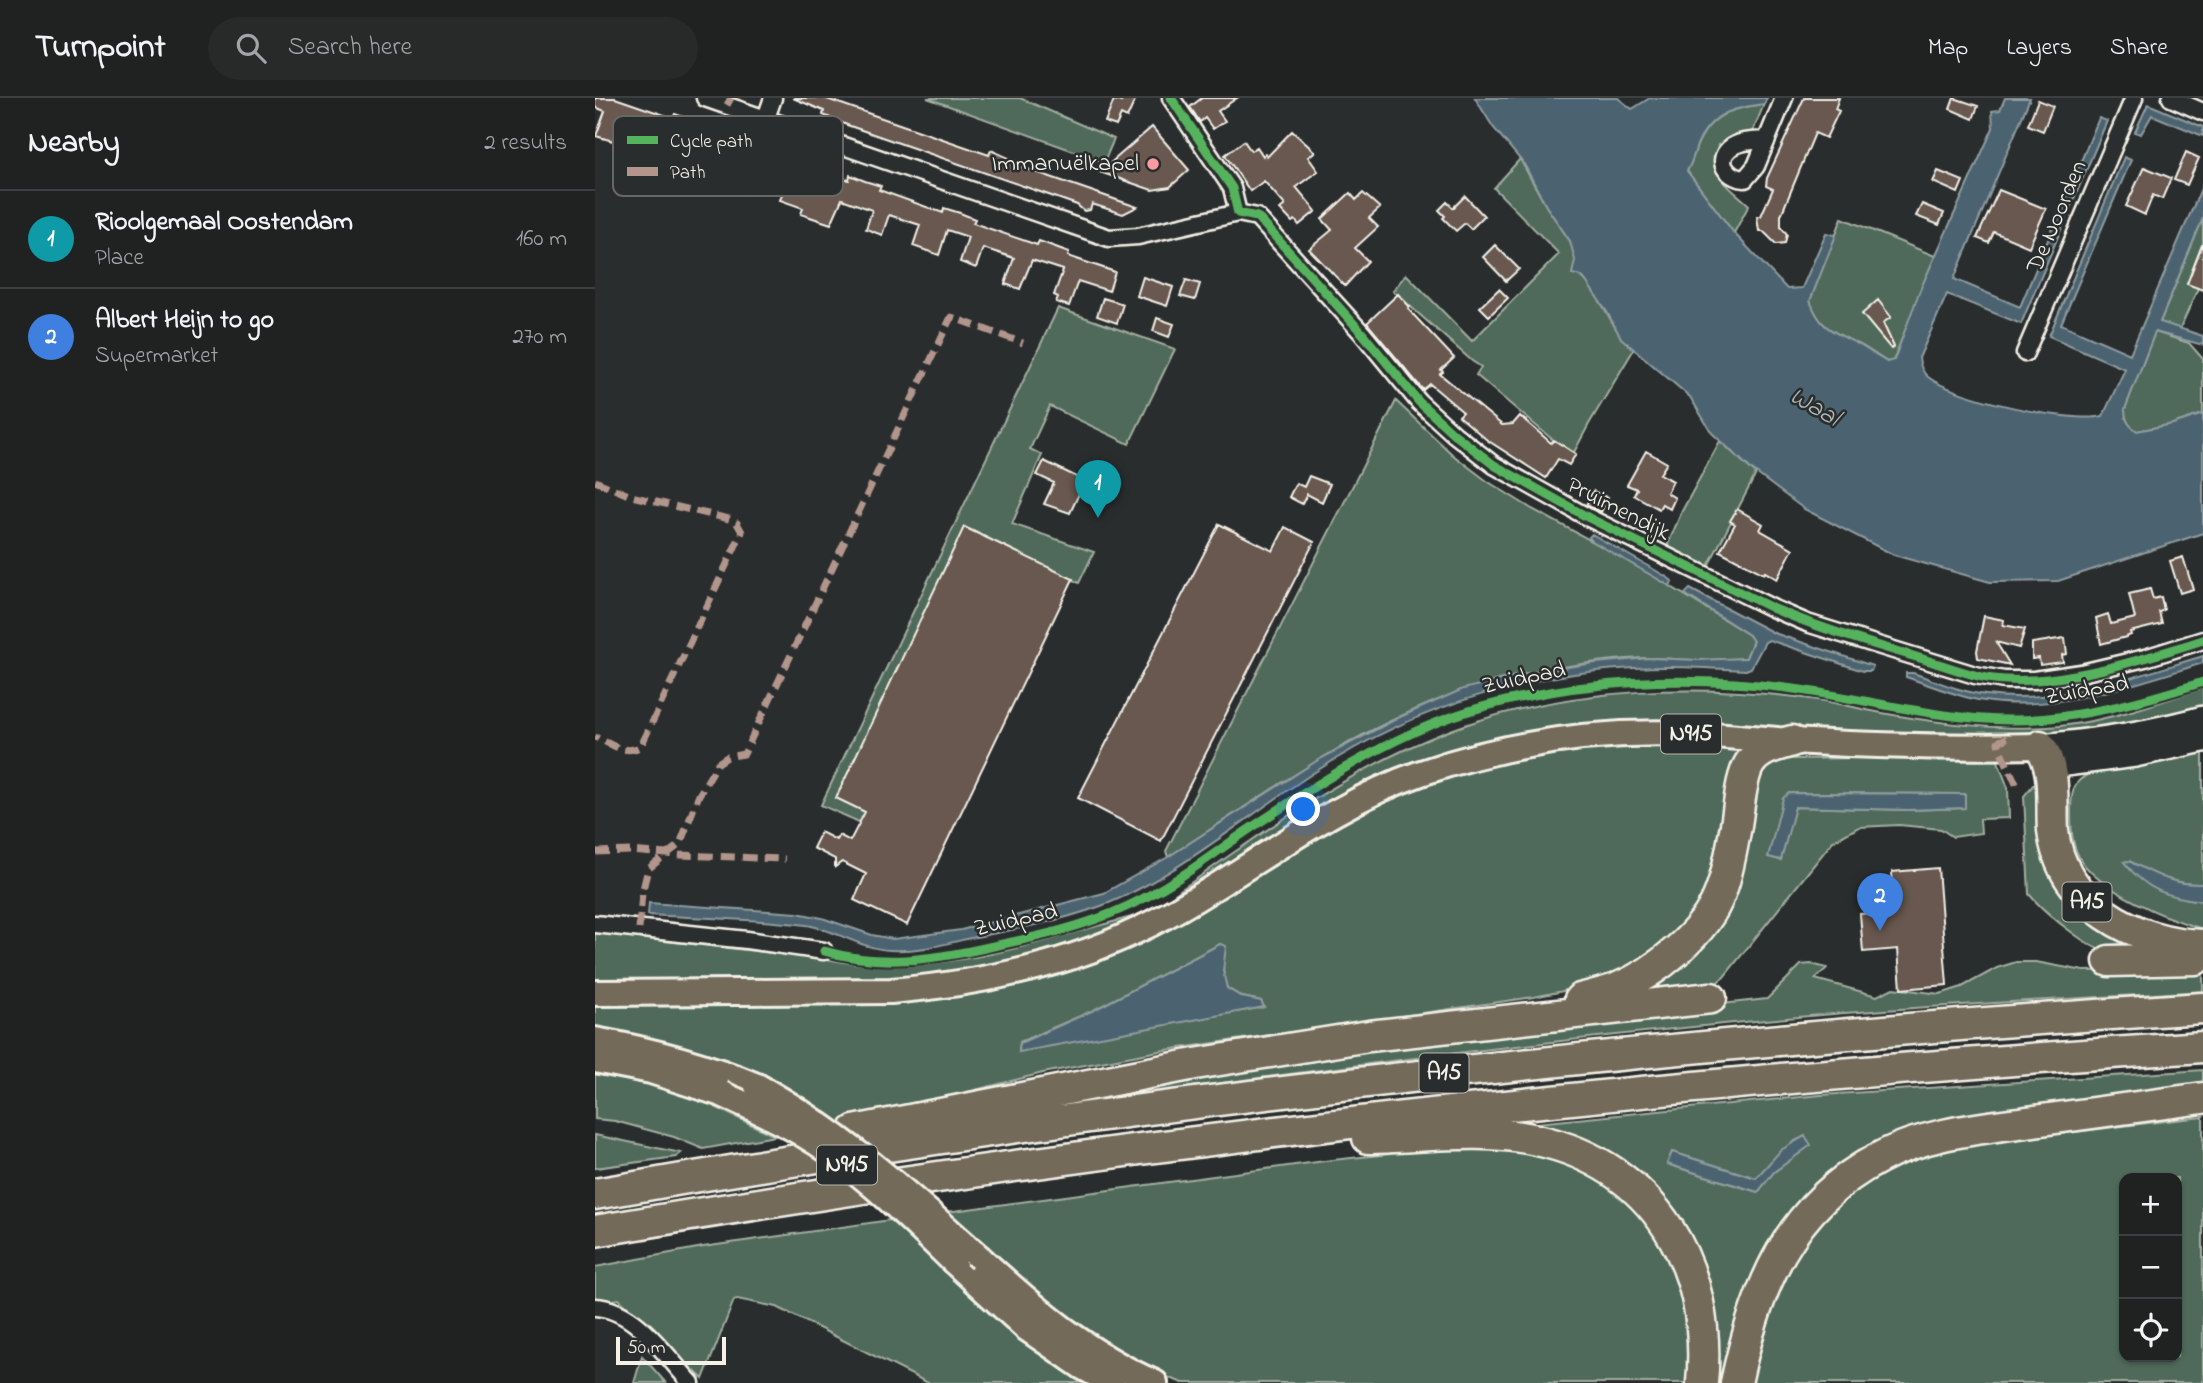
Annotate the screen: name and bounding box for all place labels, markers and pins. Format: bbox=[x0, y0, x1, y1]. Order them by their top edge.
place label: Immanuëlkapel bbox=[992, 147, 1139, 182]
marker: Immanuëlkapel bbox=[1145, 156, 1161, 172]
pin: 1 bbox=[1075, 460, 1121, 518]
pin: 2 bbox=[1857, 873, 1903, 931]

